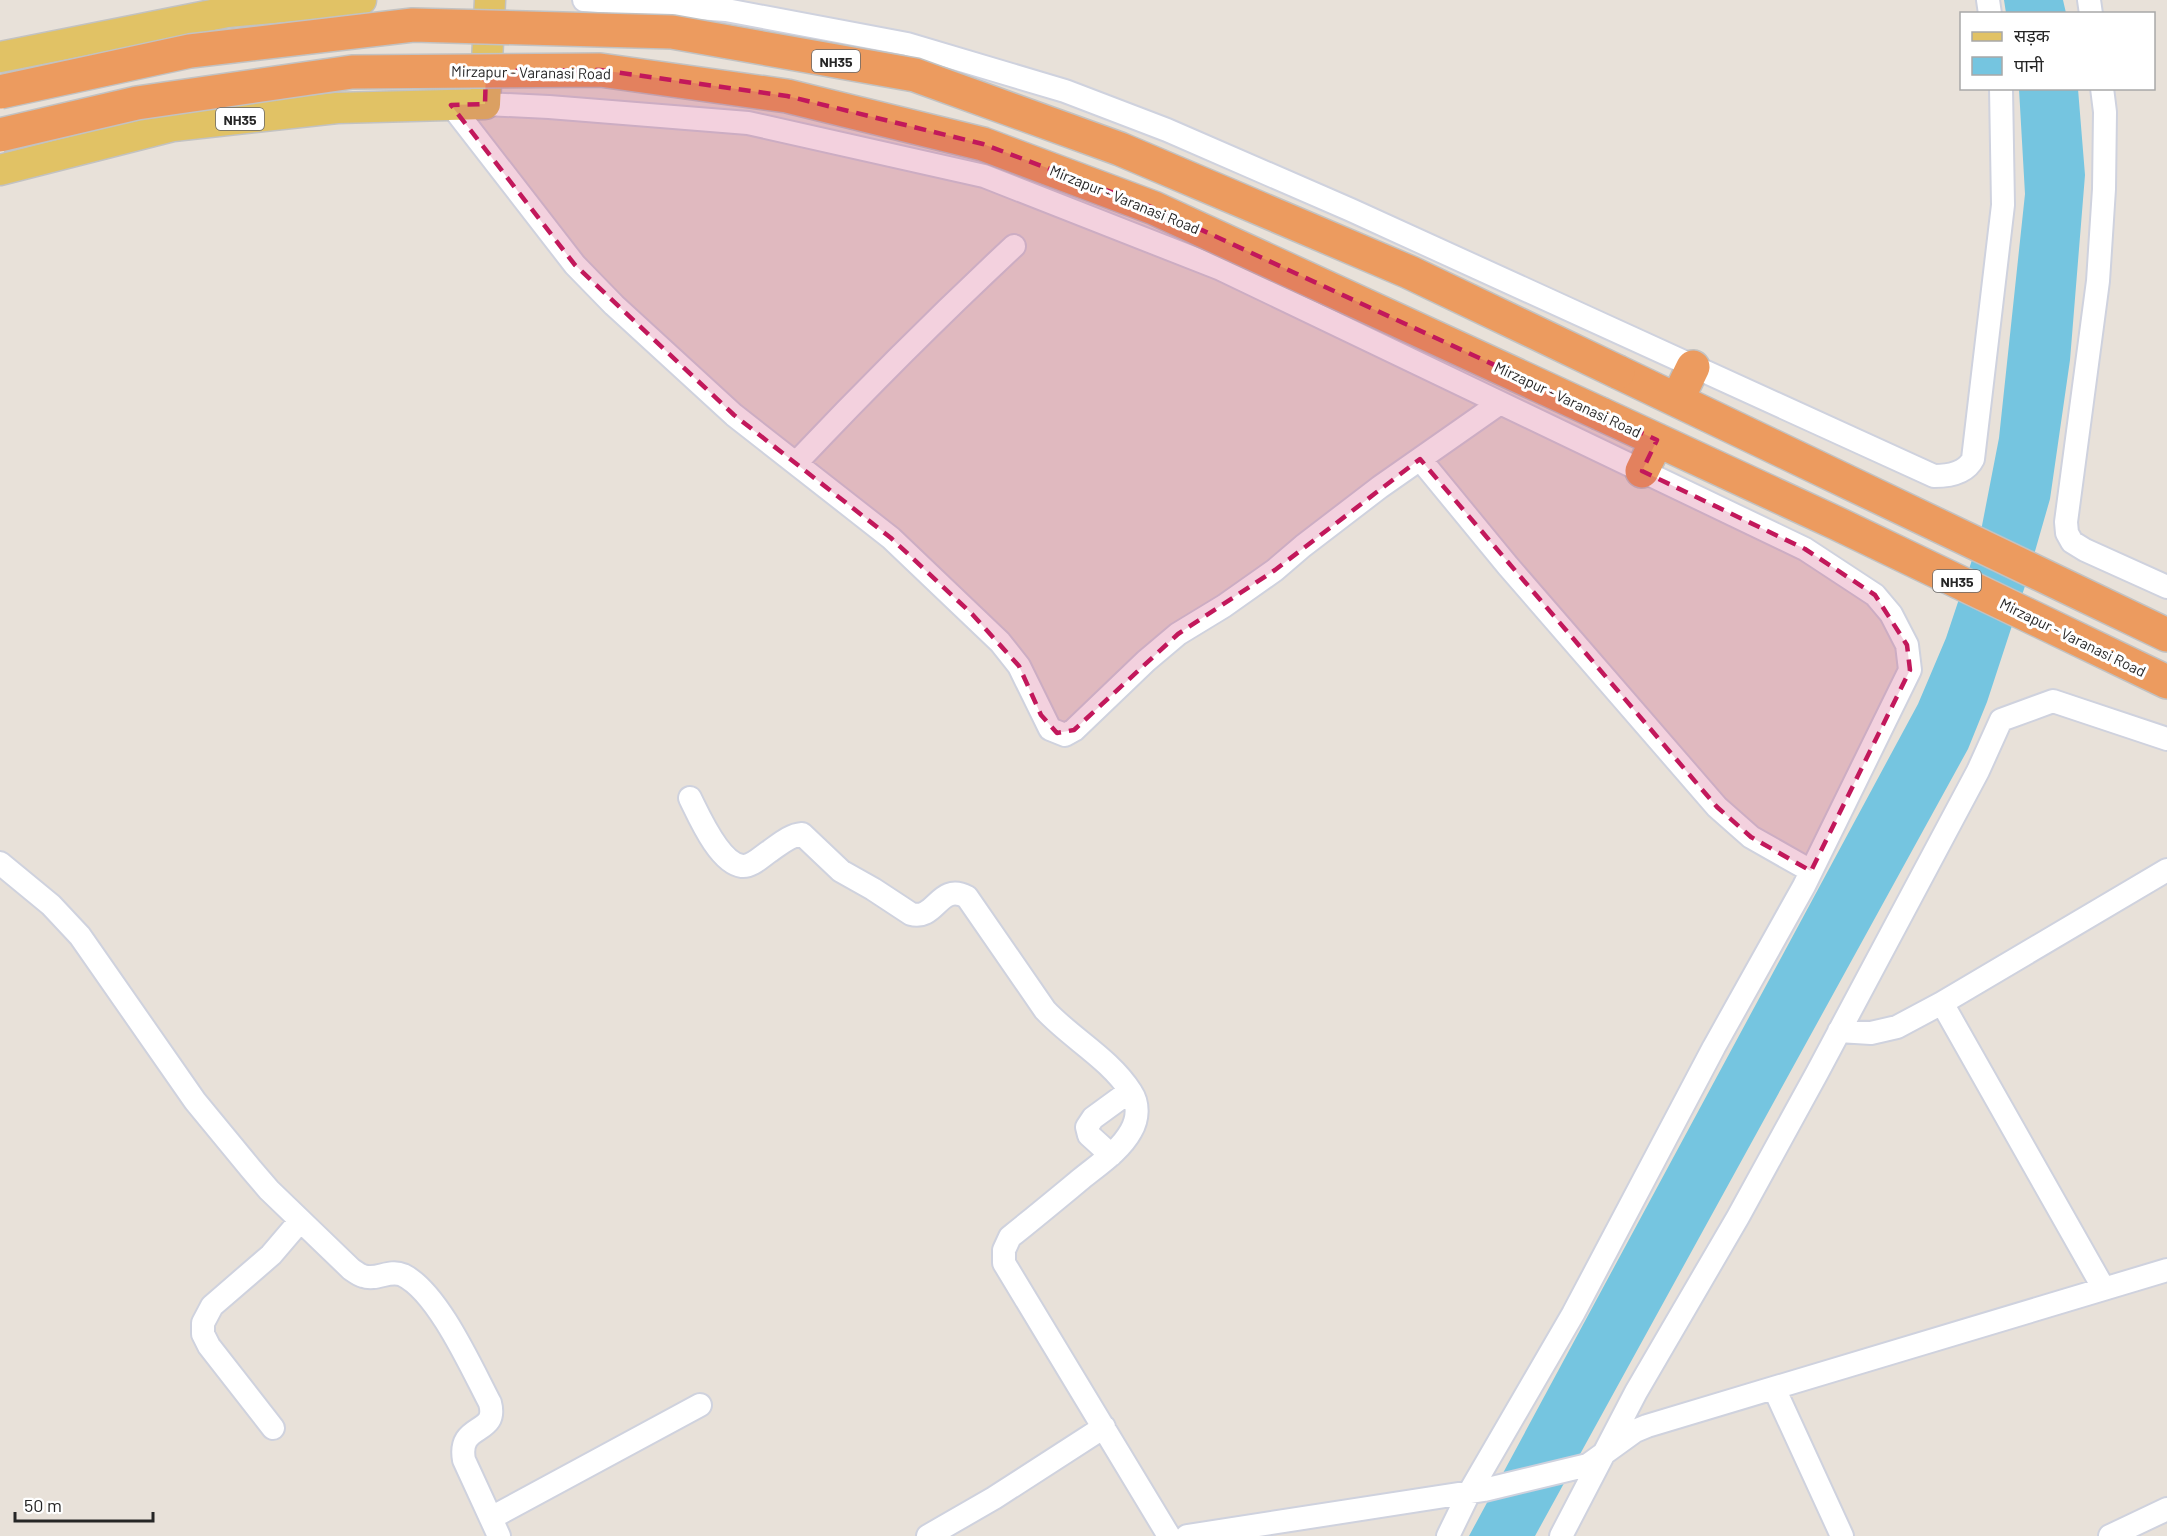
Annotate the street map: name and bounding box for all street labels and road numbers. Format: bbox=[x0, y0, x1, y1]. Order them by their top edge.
road number: NH35 bbox=[812, 50, 860, 72]
street label: Mirzapur - Varanasi Road bbox=[451, 62, 611, 82]
road number: NH35 bbox=[216, 108, 264, 130]
street label: Mirzapur - Varanasi Road bbox=[1047, 161, 1203, 237]
street label: Mirzapur - Varanasi Road bbox=[1492, 357, 1644, 441]
road number: NH35 bbox=[1933, 570, 1981, 592]
street label: Mirzapur - Varanasi Road bbox=[1997, 594, 2149, 680]

